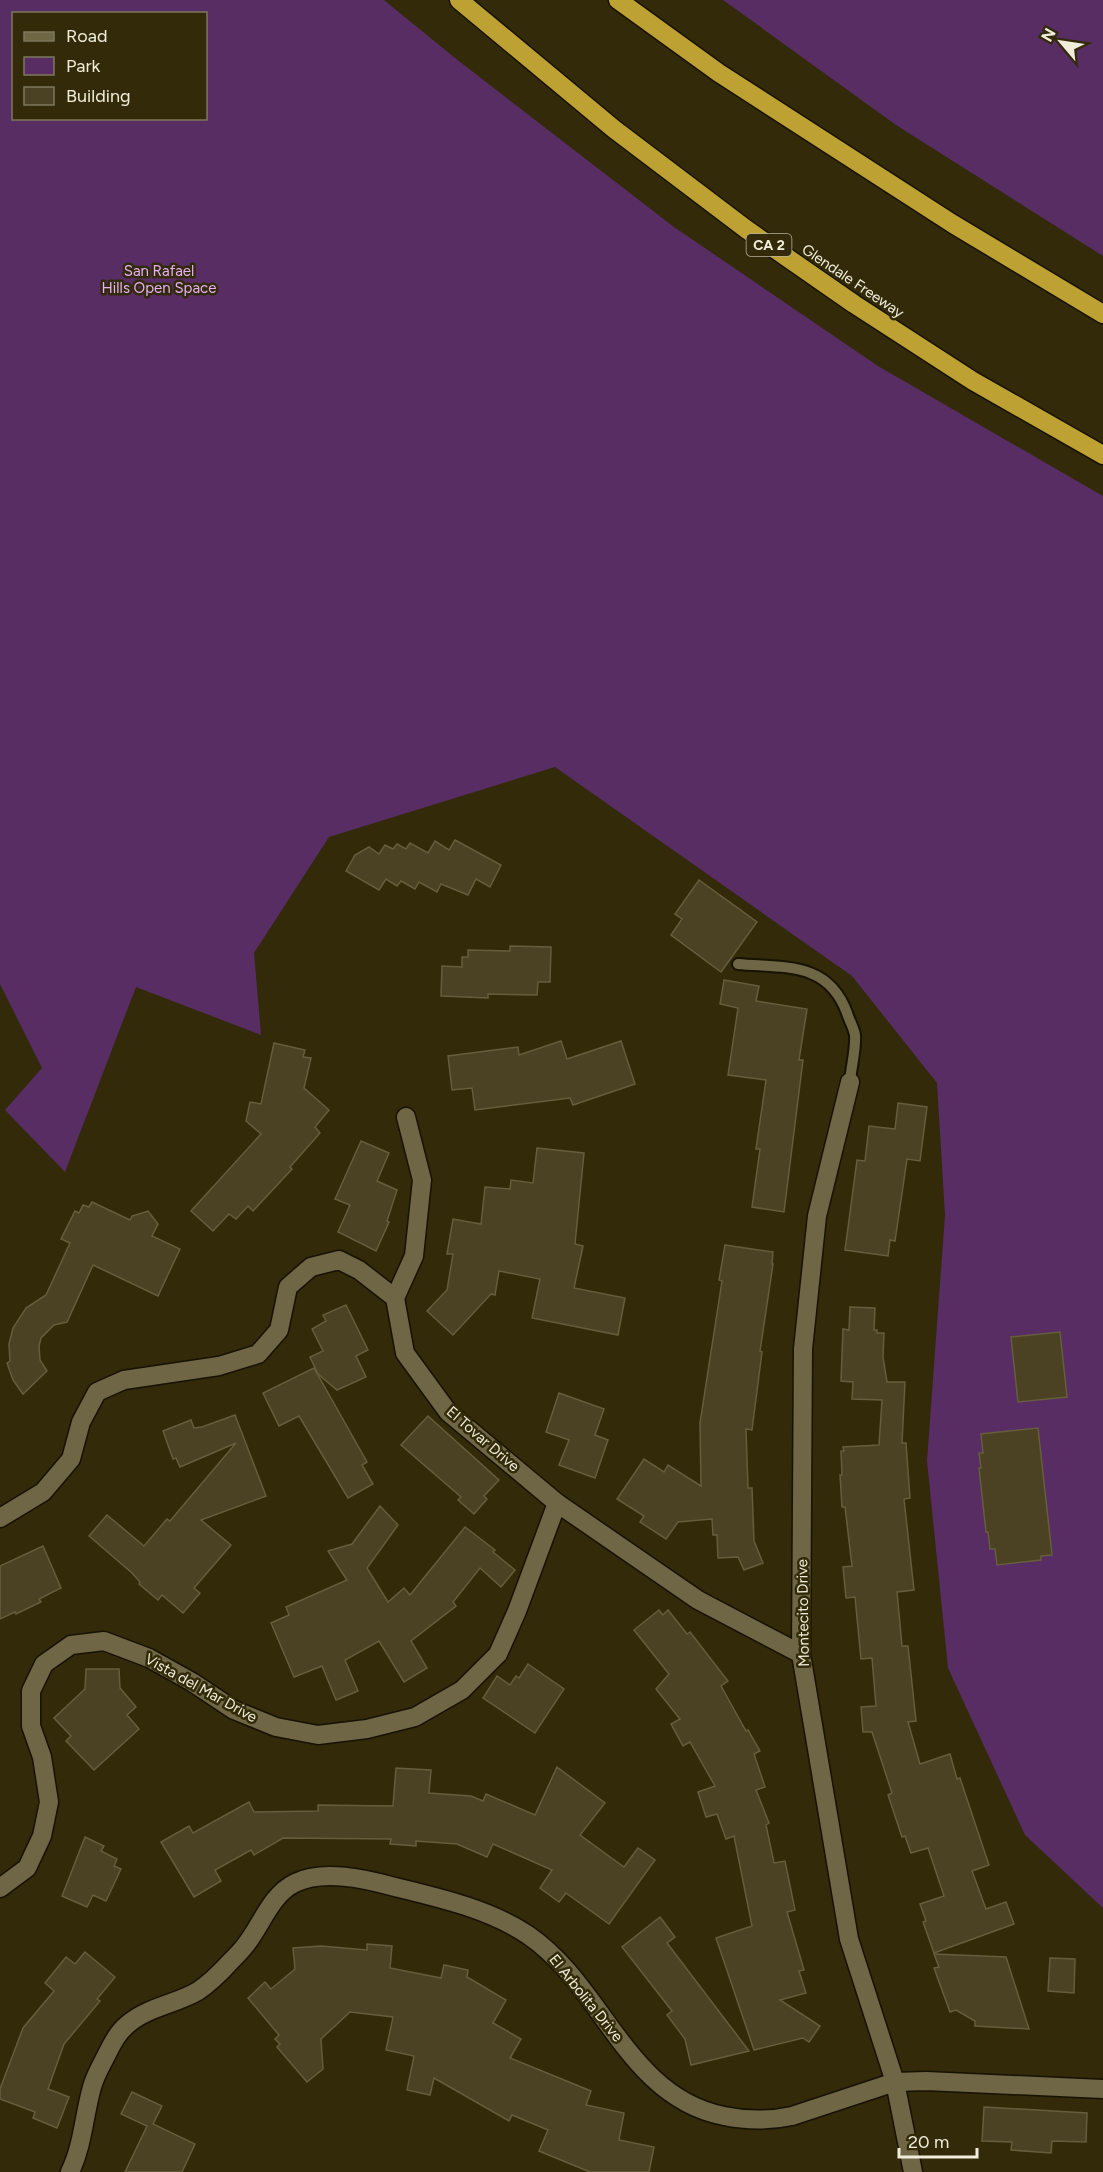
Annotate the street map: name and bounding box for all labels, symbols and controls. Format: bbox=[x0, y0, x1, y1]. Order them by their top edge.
legend bbox=[12, 12, 207, 120]
north arrow bbox=[1031, 12, 1091, 72]
text: Road bbox=[66, 25, 107, 47]
text: N bbox=[1037, 25, 1060, 45]
text: Park bbox=[66, 55, 101, 77]
text: Building bbox=[66, 85, 131, 107]
road number: CA 2 bbox=[746, 234, 792, 256]
street label: Glendale Freeway bbox=[799, 240, 908, 322]
park label: San Rafael Hills Open Space bbox=[102, 262, 216, 297]
street label: El Tovar Drive bbox=[443, 1403, 523, 1475]
street label: Montecito Drive bbox=[793, 1559, 813, 1667]
street label: Vista del Mar Drive bbox=[142, 1650, 260, 1726]
street label: El Arbolita Drive bbox=[545, 1951, 627, 2045]
scale bar bbox=[899, 2121, 977, 2159]
text: 20 m bbox=[908, 2131, 949, 2153]

